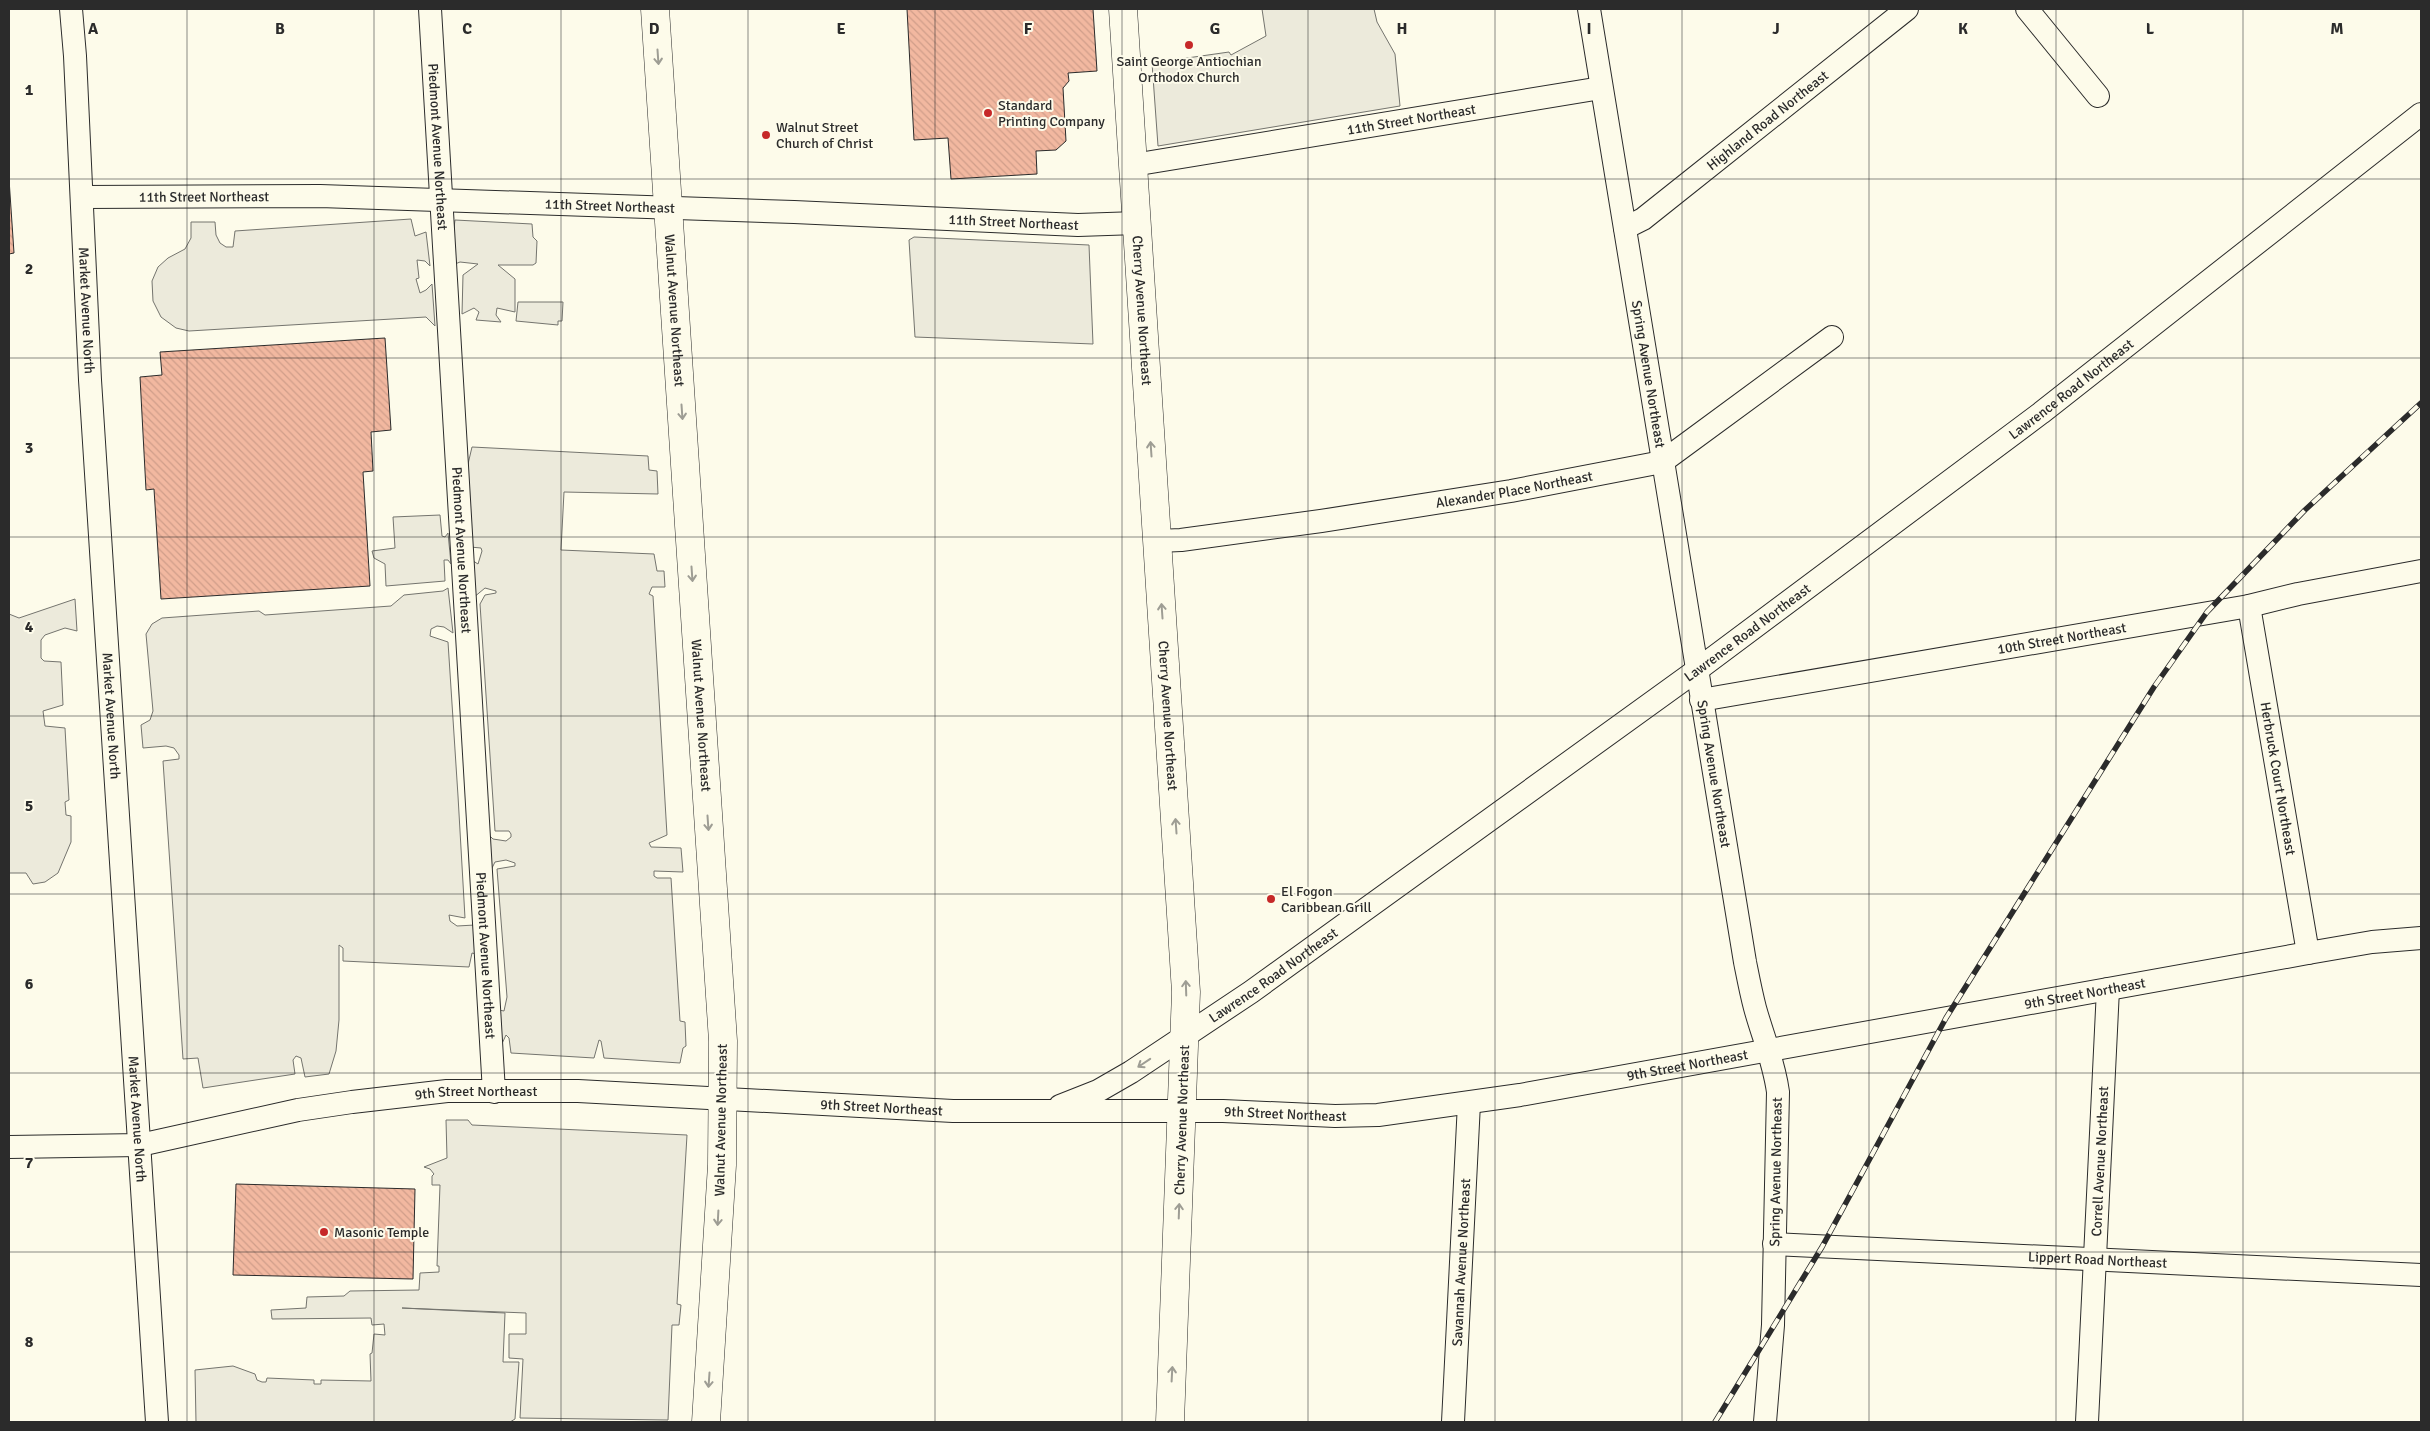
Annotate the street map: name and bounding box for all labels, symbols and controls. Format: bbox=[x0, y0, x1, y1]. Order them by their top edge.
text: A bbox=[88, 19, 99, 39]
text: B bbox=[275, 19, 285, 39]
text: C bbox=[462, 19, 472, 39]
text: D bbox=[649, 19, 660, 39]
text: E bbox=[836, 19, 846, 39]
text: F bbox=[1024, 19, 1033, 39]
text: G bbox=[1210, 19, 1220, 39]
text: H bbox=[1397, 19, 1407, 39]
text: I bbox=[1586, 19, 1592, 39]
text: J bbox=[1772, 19, 1780, 39]
text: K bbox=[1958, 19, 1968, 39]
text: L bbox=[2146, 19, 2155, 39]
text: M bbox=[2330, 19, 2344, 39]
marker: Saint George Antiochian Orthodox Church bbox=[1183, 39, 1195, 51]
one-way arrow bbox=[654, 49, 663, 65]
place label: Saint George Antiochian Orthodox Church bbox=[1116, 53, 1262, 86]
street label: Piedmont Avenue Northeast bbox=[425, 63, 452, 231]
street label: Highland Road Northeast bbox=[1703, 66, 1832, 174]
text: 1 bbox=[25, 80, 34, 100]
place label: Standard Printing Company bbox=[998, 97, 1105, 130]
street label: 11th Street Northeast bbox=[1346, 100, 1477, 138]
marker: Standard Printing Company bbox=[982, 107, 994, 119]
place label: Walnut Street Church of Christ bbox=[776, 119, 873, 152]
marker: Walnut Street Church of Christ bbox=[760, 129, 772, 141]
street label: 11th Street Northeast bbox=[139, 188, 269, 205]
street label: 11th Street Northeast bbox=[544, 195, 675, 216]
street label: 11th Street Northeast bbox=[948, 211, 1079, 234]
street label: Walnut Avenue Northeast bbox=[661, 234, 688, 387]
street label: Cherry Avenue Northeast bbox=[1129, 235, 1156, 386]
street label: Market Avenue North bbox=[75, 247, 98, 374]
text: 2 bbox=[25, 259, 33, 279]
street label: Spring Avenue Northeast bbox=[1628, 299, 1669, 449]
street label: Lawrence Road Northeast bbox=[2005, 335, 2137, 443]
one-way arrow bbox=[677, 403, 686, 419]
text: 3 bbox=[25, 438, 33, 458]
one-way arrow bbox=[1147, 441, 1156, 457]
street label: Piedmont Avenue Northeast bbox=[449, 466, 475, 634]
street label: Alexander Place Northeast bbox=[1434, 467, 1594, 511]
one-way arrow bbox=[687, 566, 696, 582]
street label: Lawrence Road Northeast bbox=[1681, 580, 1814, 685]
one-way arrow bbox=[1157, 603, 1166, 619]
text: 4 bbox=[25, 617, 34, 637]
street label: 10th Street Northeast bbox=[1996, 619, 2127, 658]
street label: Walnut Avenue Northeast bbox=[688, 639, 715, 792]
street label: Cherry Avenue Northeast bbox=[1155, 640, 1182, 791]
street label: Market Avenue North bbox=[99, 652, 124, 780]
street label: Spring Avenue Northeast bbox=[1694, 699, 1735, 849]
street label: Herbruck Court Northeast bbox=[2257, 701, 2300, 857]
text: 5 bbox=[25, 796, 33, 816]
one-way arrow bbox=[704, 815, 713, 831]
one-way arrow bbox=[1171, 818, 1180, 834]
street label: Piedmont Avenue Northeast bbox=[473, 871, 499, 1039]
place label: El Fogon Caribbean Grill bbox=[1281, 883, 1372, 916]
marker: El Fogon Caribbean Grill bbox=[1265, 893, 1277, 905]
street label: Lawrence Road Northeast bbox=[1206, 924, 1341, 1026]
text: 6 bbox=[25, 974, 34, 994]
street label: 9th Street Northeast bbox=[2023, 974, 2147, 1012]
one-way arrow bbox=[1181, 980, 1190, 996]
street label: Walnut Avenue Northeast bbox=[711, 1043, 731, 1196]
street label: Cherry Avenue Northeast bbox=[1171, 1045, 1193, 1195]
street label: 9th Street Northeast bbox=[1625, 1046, 1749, 1084]
street label: Market Avenue North bbox=[125, 1055, 150, 1183]
one-way arrow bbox=[1138, 1059, 1152, 1069]
street label: 9th Street Northeast bbox=[414, 1083, 537, 1103]
street label: Correll Avenue Northeast bbox=[2088, 1086, 2112, 1237]
street label: 9th Street Northeast bbox=[820, 1095, 943, 1119]
street label: Spring Avenue Northeast bbox=[1766, 1097, 1786, 1247]
street label: 9th Street Northeast bbox=[1224, 1103, 1347, 1125]
text: 7 bbox=[25, 1153, 34, 1173]
street label: Savannah Avenue Northeast bbox=[1448, 1178, 1474, 1347]
one-way arrow bbox=[1174, 1203, 1183, 1219]
one-way arrow bbox=[714, 1209, 723, 1225]
place label: Masonic Temple bbox=[334, 1224, 429, 1241]
marker: Masonic Temple bbox=[318, 1226, 330, 1238]
street label: Lippert Road Northeast bbox=[2028, 1248, 2168, 1271]
text: 8 bbox=[25, 1332, 34, 1352]
one-way arrow bbox=[1167, 1366, 1177, 1382]
one-way arrow bbox=[704, 1372, 713, 1388]

